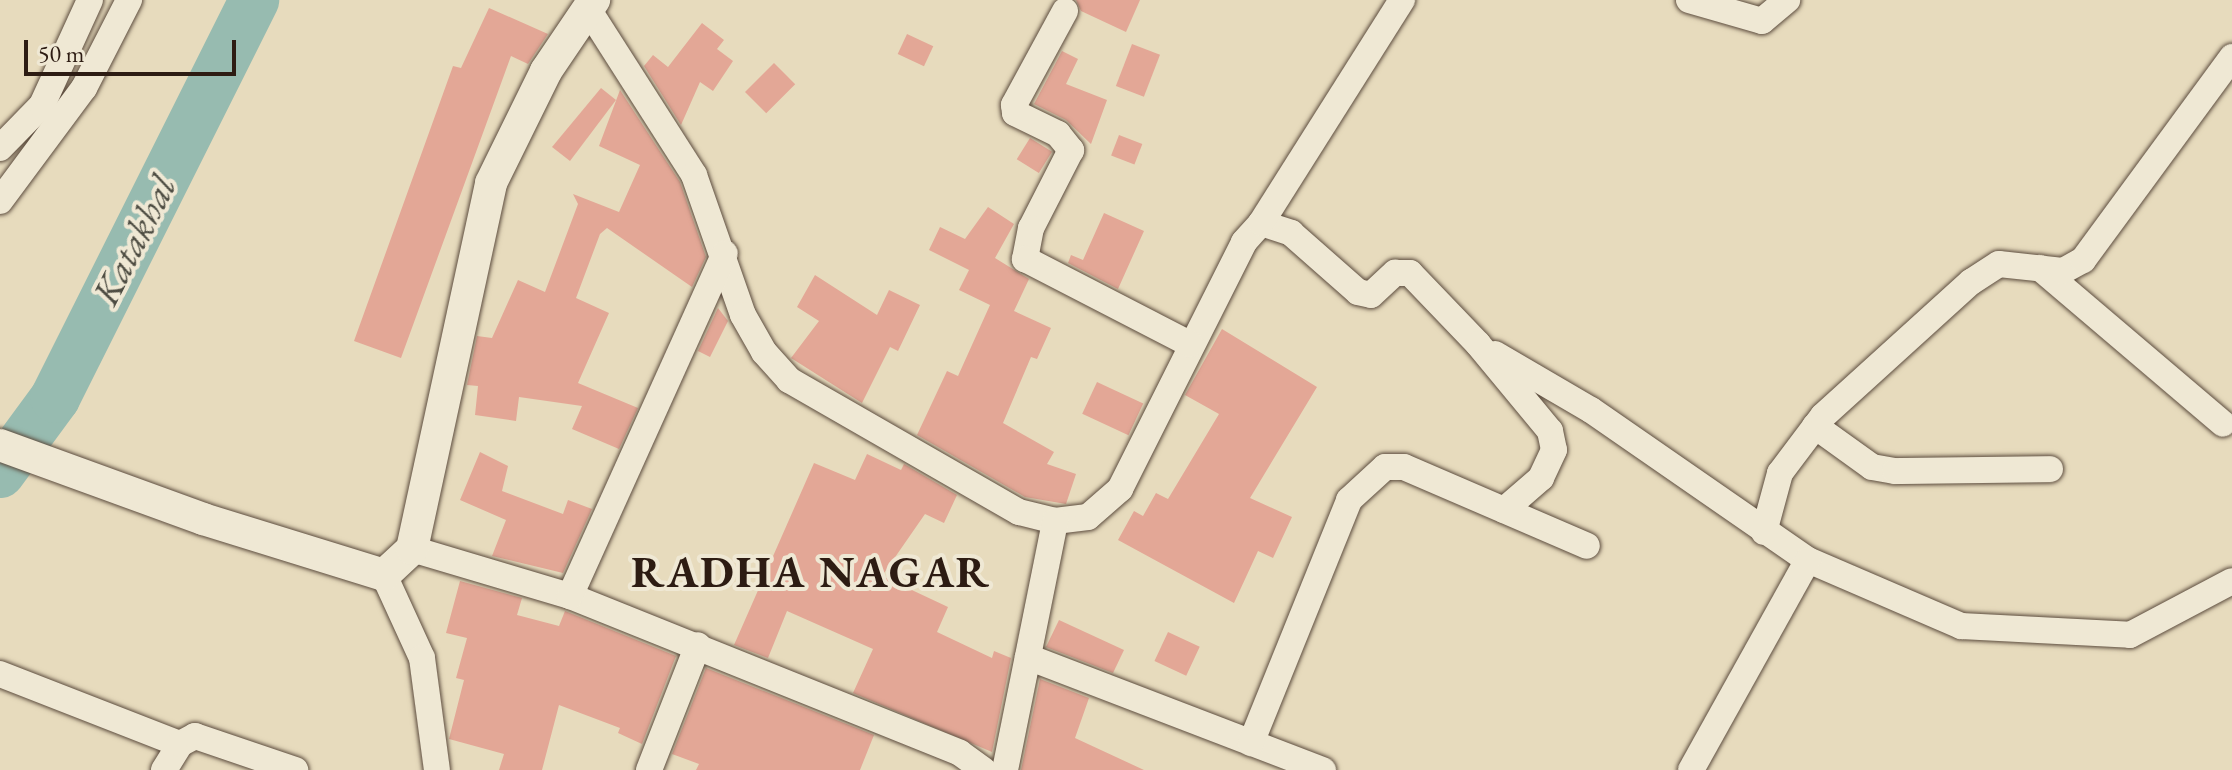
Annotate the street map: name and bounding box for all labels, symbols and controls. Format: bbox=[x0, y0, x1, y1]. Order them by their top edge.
scale bar bbox=[28, 24, 240, 74]
text: 50 m bbox=[38, 38, 85, 69]
water label: Katakhal bbox=[82, 168, 186, 312]
district label: RADHA NAGAR bbox=[631, 546, 991, 598]

